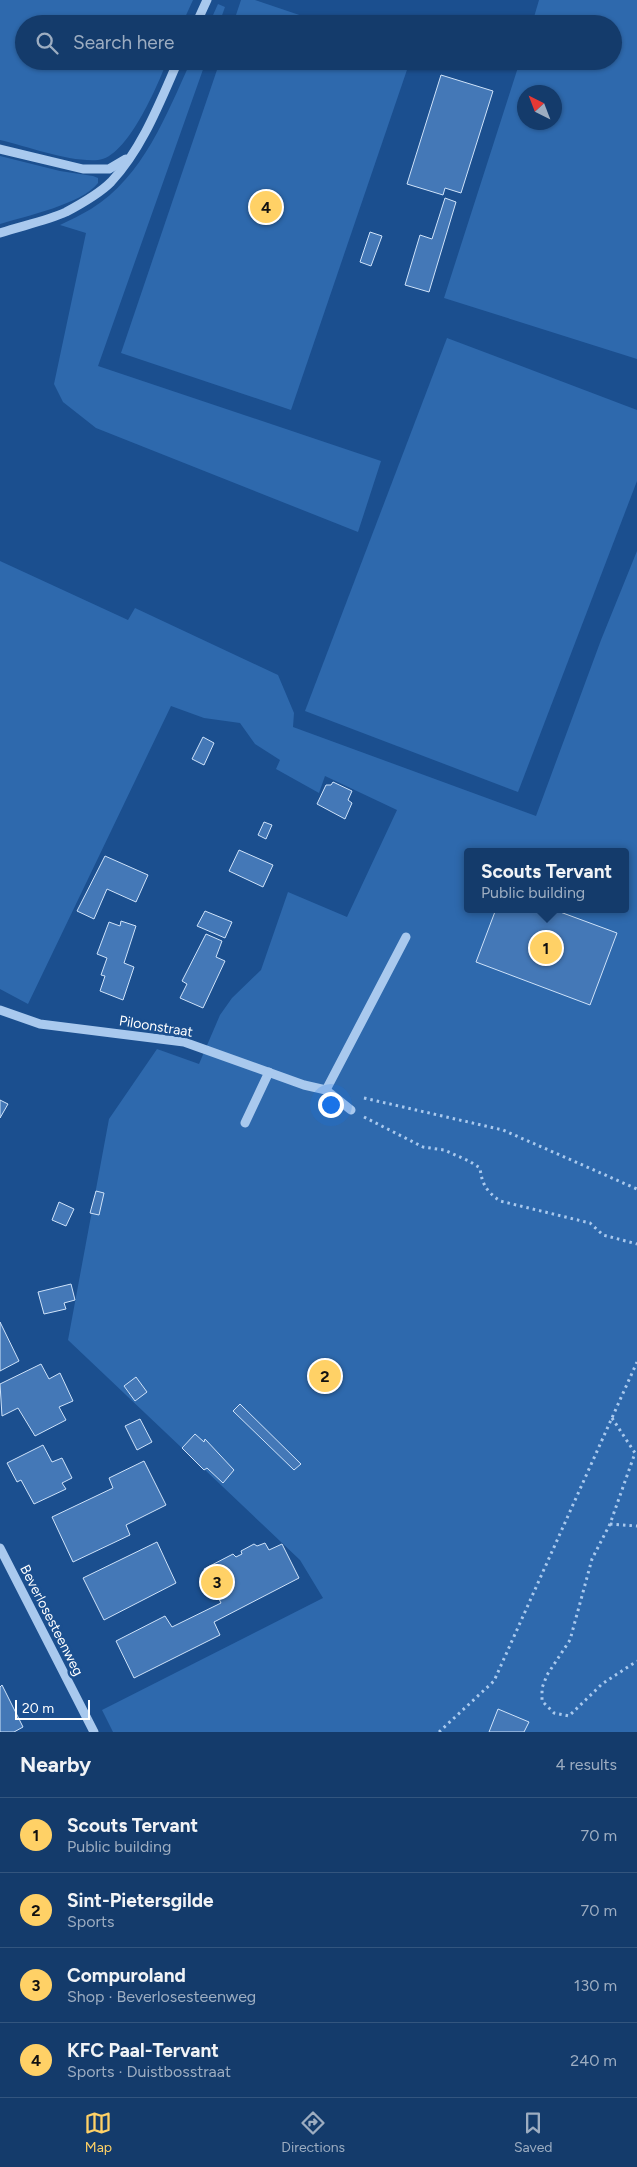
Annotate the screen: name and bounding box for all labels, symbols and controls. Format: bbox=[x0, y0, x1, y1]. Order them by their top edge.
search box bbox=[15, 15, 622, 70]
icon: search bbox=[33, 29, 61, 57]
text: Search here bbox=[73, 31, 175, 54]
north arrow bbox=[517, 85, 562, 130]
pin: 4 bbox=[250, 188, 282, 226]
popup bbox=[464, 848, 629, 913]
text: Scouts Tervant bbox=[481, 860, 612, 883]
text: Public building bbox=[481, 883, 585, 902]
pin: 1 bbox=[530, 929, 562, 967]
street label: Piloonstraat bbox=[118, 1012, 194, 1041]
your location bbox=[318, 1092, 344, 1118]
pin: 2 bbox=[309, 1357, 341, 1395]
street label: Beverlosesteenweg bbox=[16, 1562, 87, 1679]
pin: 3 bbox=[201, 1563, 233, 1601]
scale bar bbox=[15, 1697, 90, 1720]
text: 20 m bbox=[22, 1700, 54, 1717]
text: Nearby bbox=[20, 1752, 91, 1777]
text: 4 results bbox=[556, 1755, 617, 1774]
text: Scouts Tervant bbox=[67, 1814, 198, 1837]
text: 1 bbox=[33, 1826, 39, 1845]
text: 70 m bbox=[581, 1826, 617, 1845]
text: Public building bbox=[67, 1837, 171, 1856]
text: Sint-Pietersgilde bbox=[67, 1889, 214, 1912]
text: 2 bbox=[31, 1901, 41, 1920]
text: 70 m bbox=[581, 1901, 617, 1920]
text: Sports bbox=[67, 1912, 114, 1931]
text: Compuroland bbox=[67, 1964, 186, 1987]
text: 3 bbox=[32, 1976, 40, 1995]
text: 130 m bbox=[574, 1976, 617, 1995]
text: Shop · Beverlosesteenweg bbox=[67, 1987, 256, 2006]
text: KFC Paal-Tervant bbox=[67, 2039, 219, 2062]
text: 4 bbox=[31, 2051, 41, 2070]
text: 240 m bbox=[570, 2051, 617, 2070]
text: Sports · Duistbosstraat bbox=[67, 2062, 231, 2081]
tab: Map bbox=[84, 2109, 112, 2156]
tab: Directions bbox=[281, 2109, 345, 2156]
tab: Saved bbox=[514, 2109, 553, 2156]

